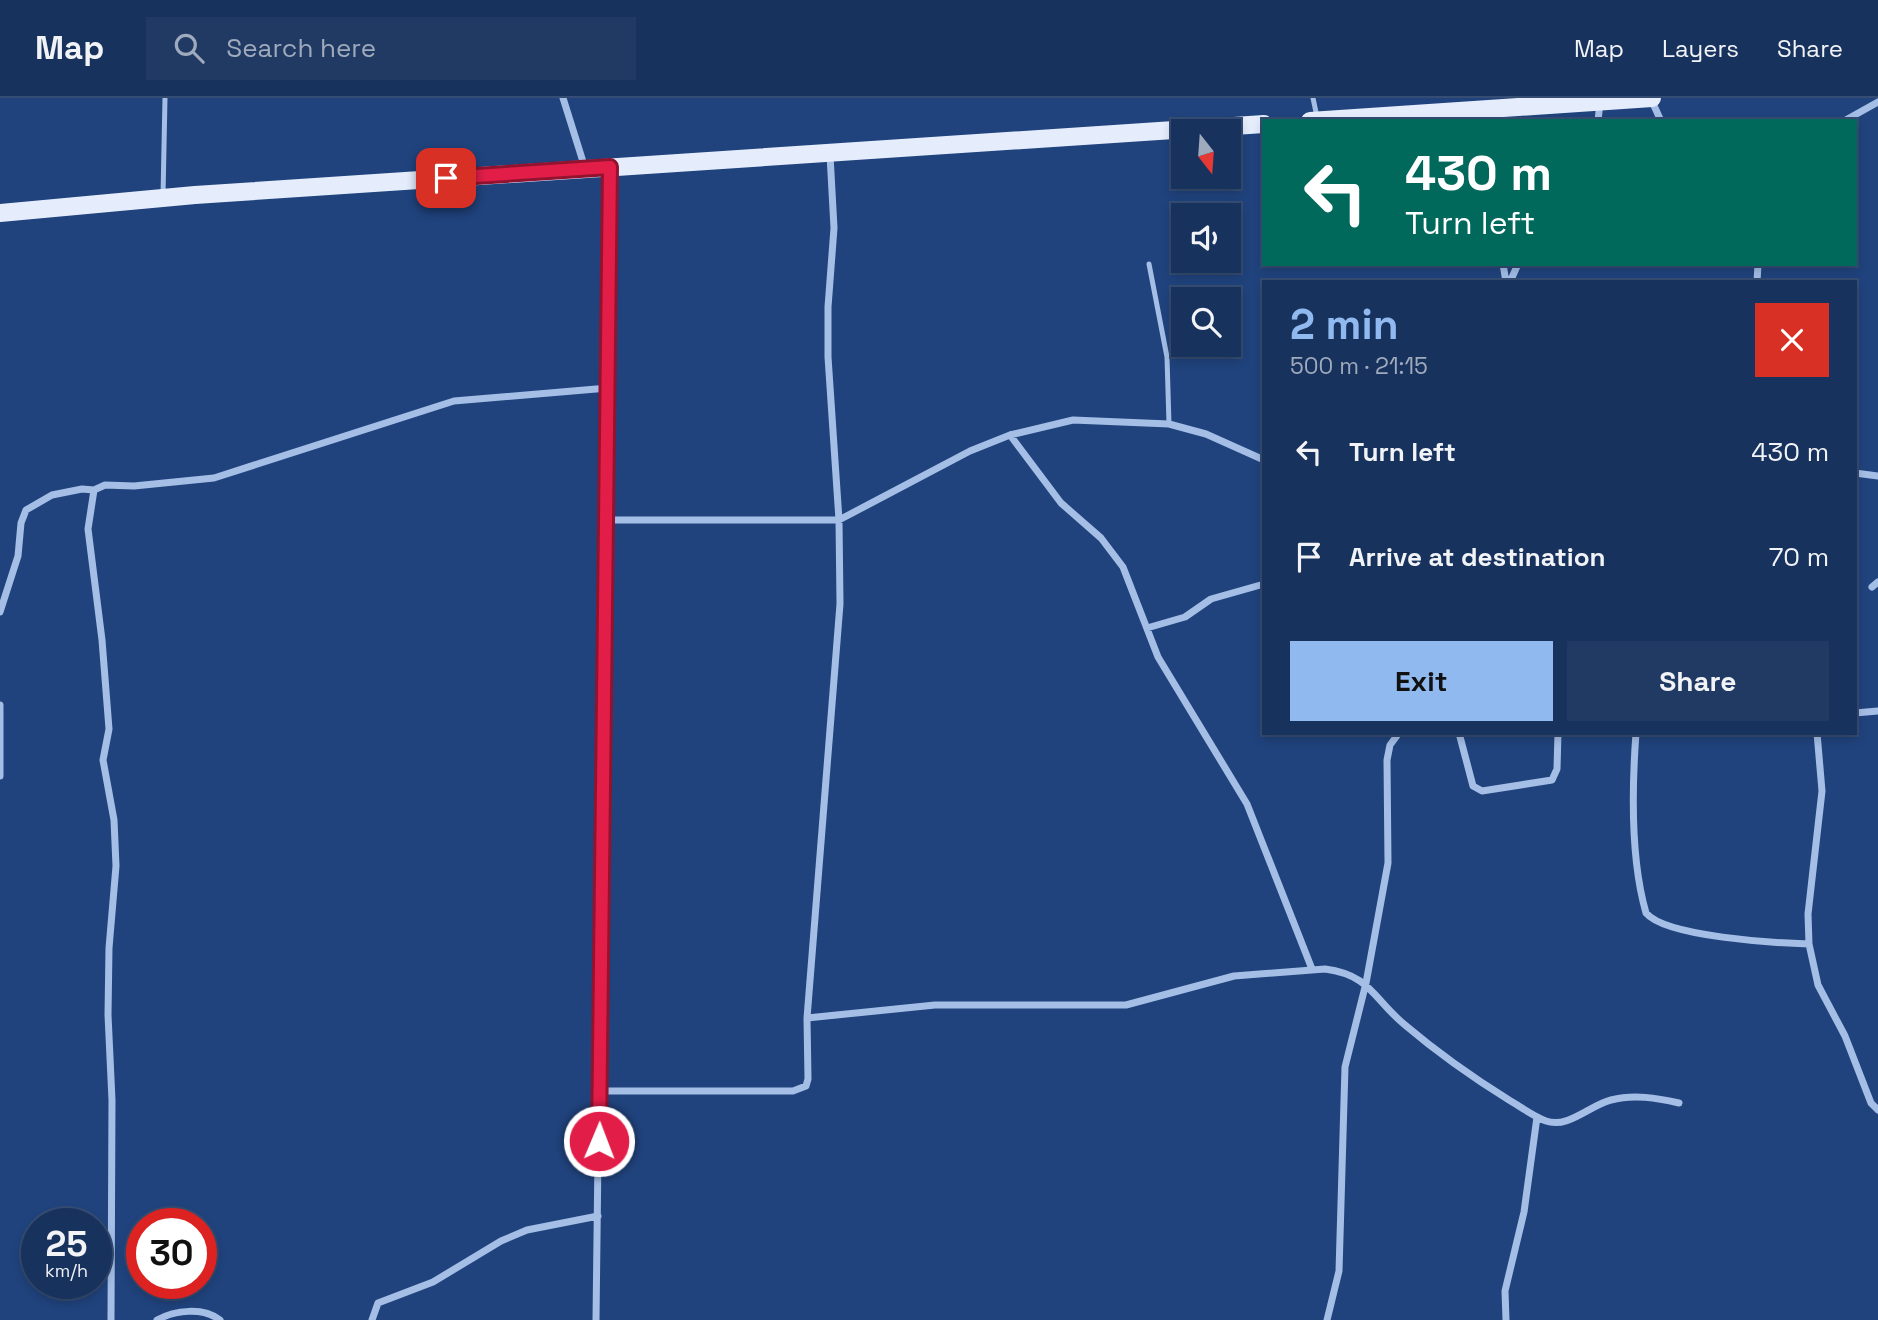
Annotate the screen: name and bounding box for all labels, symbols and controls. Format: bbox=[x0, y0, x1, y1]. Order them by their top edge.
search box bbox=[146, 17, 636, 80]
text: Map bbox=[35, 27, 104, 69]
icon: search bbox=[170, 29, 208, 67]
text: Search here bbox=[226, 31, 376, 65]
text: Map bbox=[1574, 33, 1624, 64]
text: Layers bbox=[1662, 33, 1739, 64]
text: Share bbox=[1777, 33, 1843, 64]
north arrow bbox=[1171, 119, 1241, 189]
map controls bbox=[1171, 119, 1241, 357]
text: 430 m bbox=[1405, 142, 1552, 204]
icon: left bbox=[1290, 147, 1381, 238]
pin bbox=[416, 148, 476, 208]
icon: arrive bbox=[427, 159, 465, 197]
button: sound bbox=[1171, 203, 1241, 273]
text: Turn left bbox=[1405, 203, 1535, 243]
button: search bbox=[1171, 287, 1241, 357]
text: 2 min bbox=[1290, 298, 1399, 351]
button: close bbox=[1755, 303, 1829, 377]
text: 500 m · 21:15 bbox=[1290, 351, 1428, 381]
icon: left bbox=[1290, 433, 1328, 471]
text: Turn left bbox=[1349, 435, 1456, 469]
text: 430 m bbox=[1751, 435, 1829, 469]
icon: arrive bbox=[1290, 538, 1328, 576]
text: Arrive at destination bbox=[1349, 540, 1606, 574]
text: 70 m bbox=[1769, 540, 1829, 574]
button: Exit bbox=[1290, 641, 1553, 721]
button: Share bbox=[1567, 641, 1829, 721]
position arrow bbox=[562, 1104, 636, 1178]
speed limit sign: 30 bbox=[126, 1208, 217, 1299]
text: 25 bbox=[46, 1222, 87, 1266]
text: km/h bbox=[45, 1259, 88, 1282]

